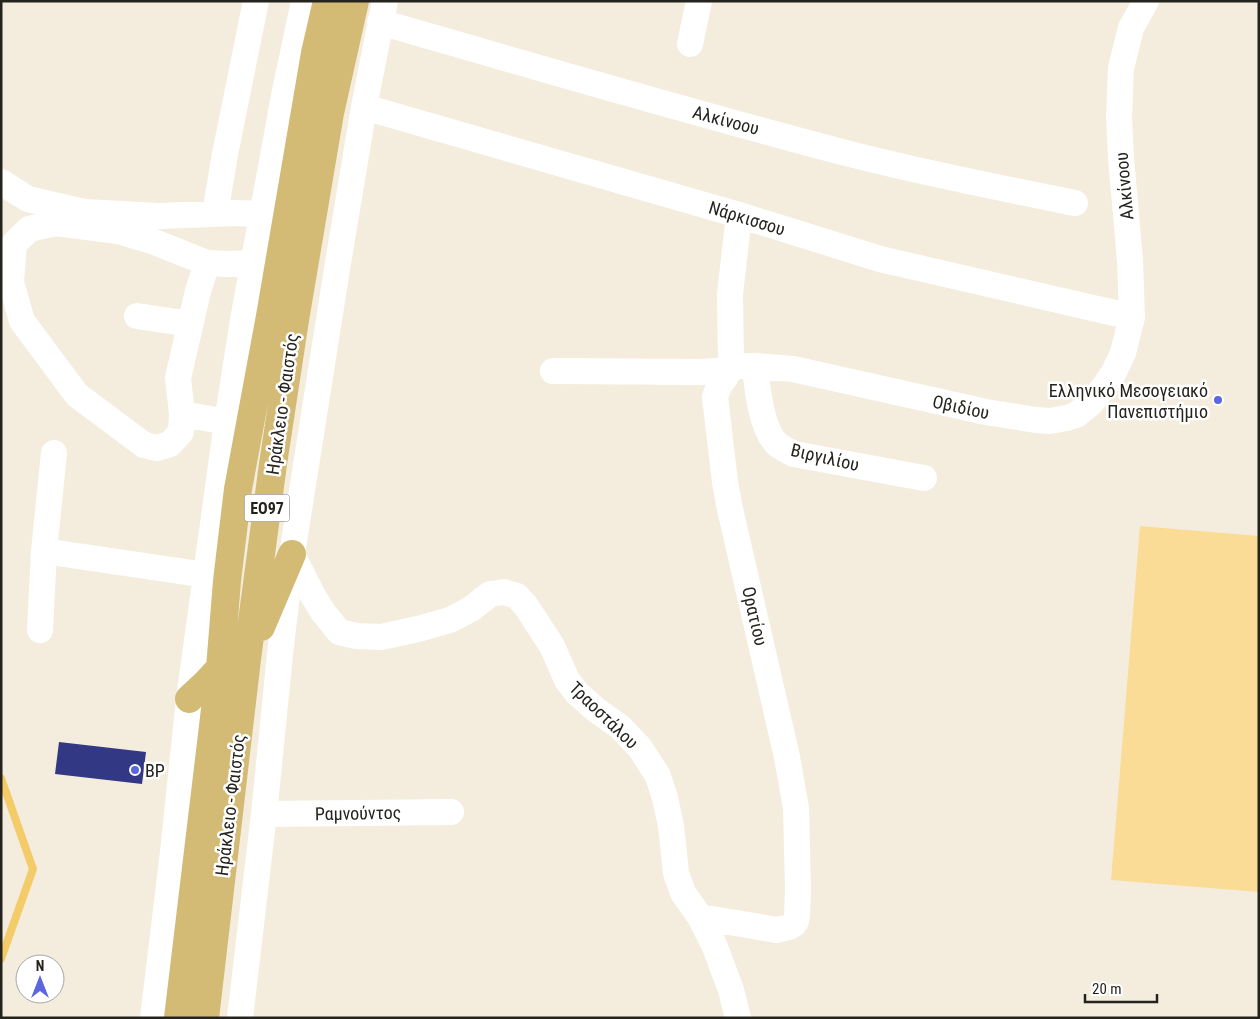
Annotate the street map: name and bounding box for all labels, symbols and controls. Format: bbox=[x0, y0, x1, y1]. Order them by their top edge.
street label: Αλκίνοου bbox=[691, 101, 761, 139]
street label: Αλκίνοου bbox=[1111, 151, 1137, 221]
street label: Νάρκισσου bbox=[706, 196, 788, 240]
street label: Ηράκλειο - Φαιστός bbox=[262, 332, 302, 476]
place label: Ελληνικό Μεσογειακό Πανεπιστήμιο bbox=[1049, 380, 1208, 422]
street label: Οβιδίου bbox=[931, 391, 991, 423]
marker: Ελληνικό Μεσογειακό Πανεπιστήμιο bbox=[1212, 394, 1224, 406]
street label: Βιργιλίου bbox=[789, 439, 861, 475]
road number: ΕΟ97 bbox=[244, 494, 290, 522]
street label: Ορατίου bbox=[738, 584, 772, 648]
street label: Τραοστάλου bbox=[565, 677, 643, 753]
street label: Ηράκλειο - Φαιστός bbox=[211, 733, 249, 877]
place label: BP bbox=[145, 760, 165, 781]
marker: BP bbox=[129, 764, 141, 776]
street label: Ραμνούντος bbox=[315, 802, 401, 824]
north arrow bbox=[15, 954, 65, 1004]
text: N bbox=[36, 958, 44, 974]
scale bar bbox=[1085, 972, 1158, 1004]
text: 20 m bbox=[1092, 980, 1122, 998]

